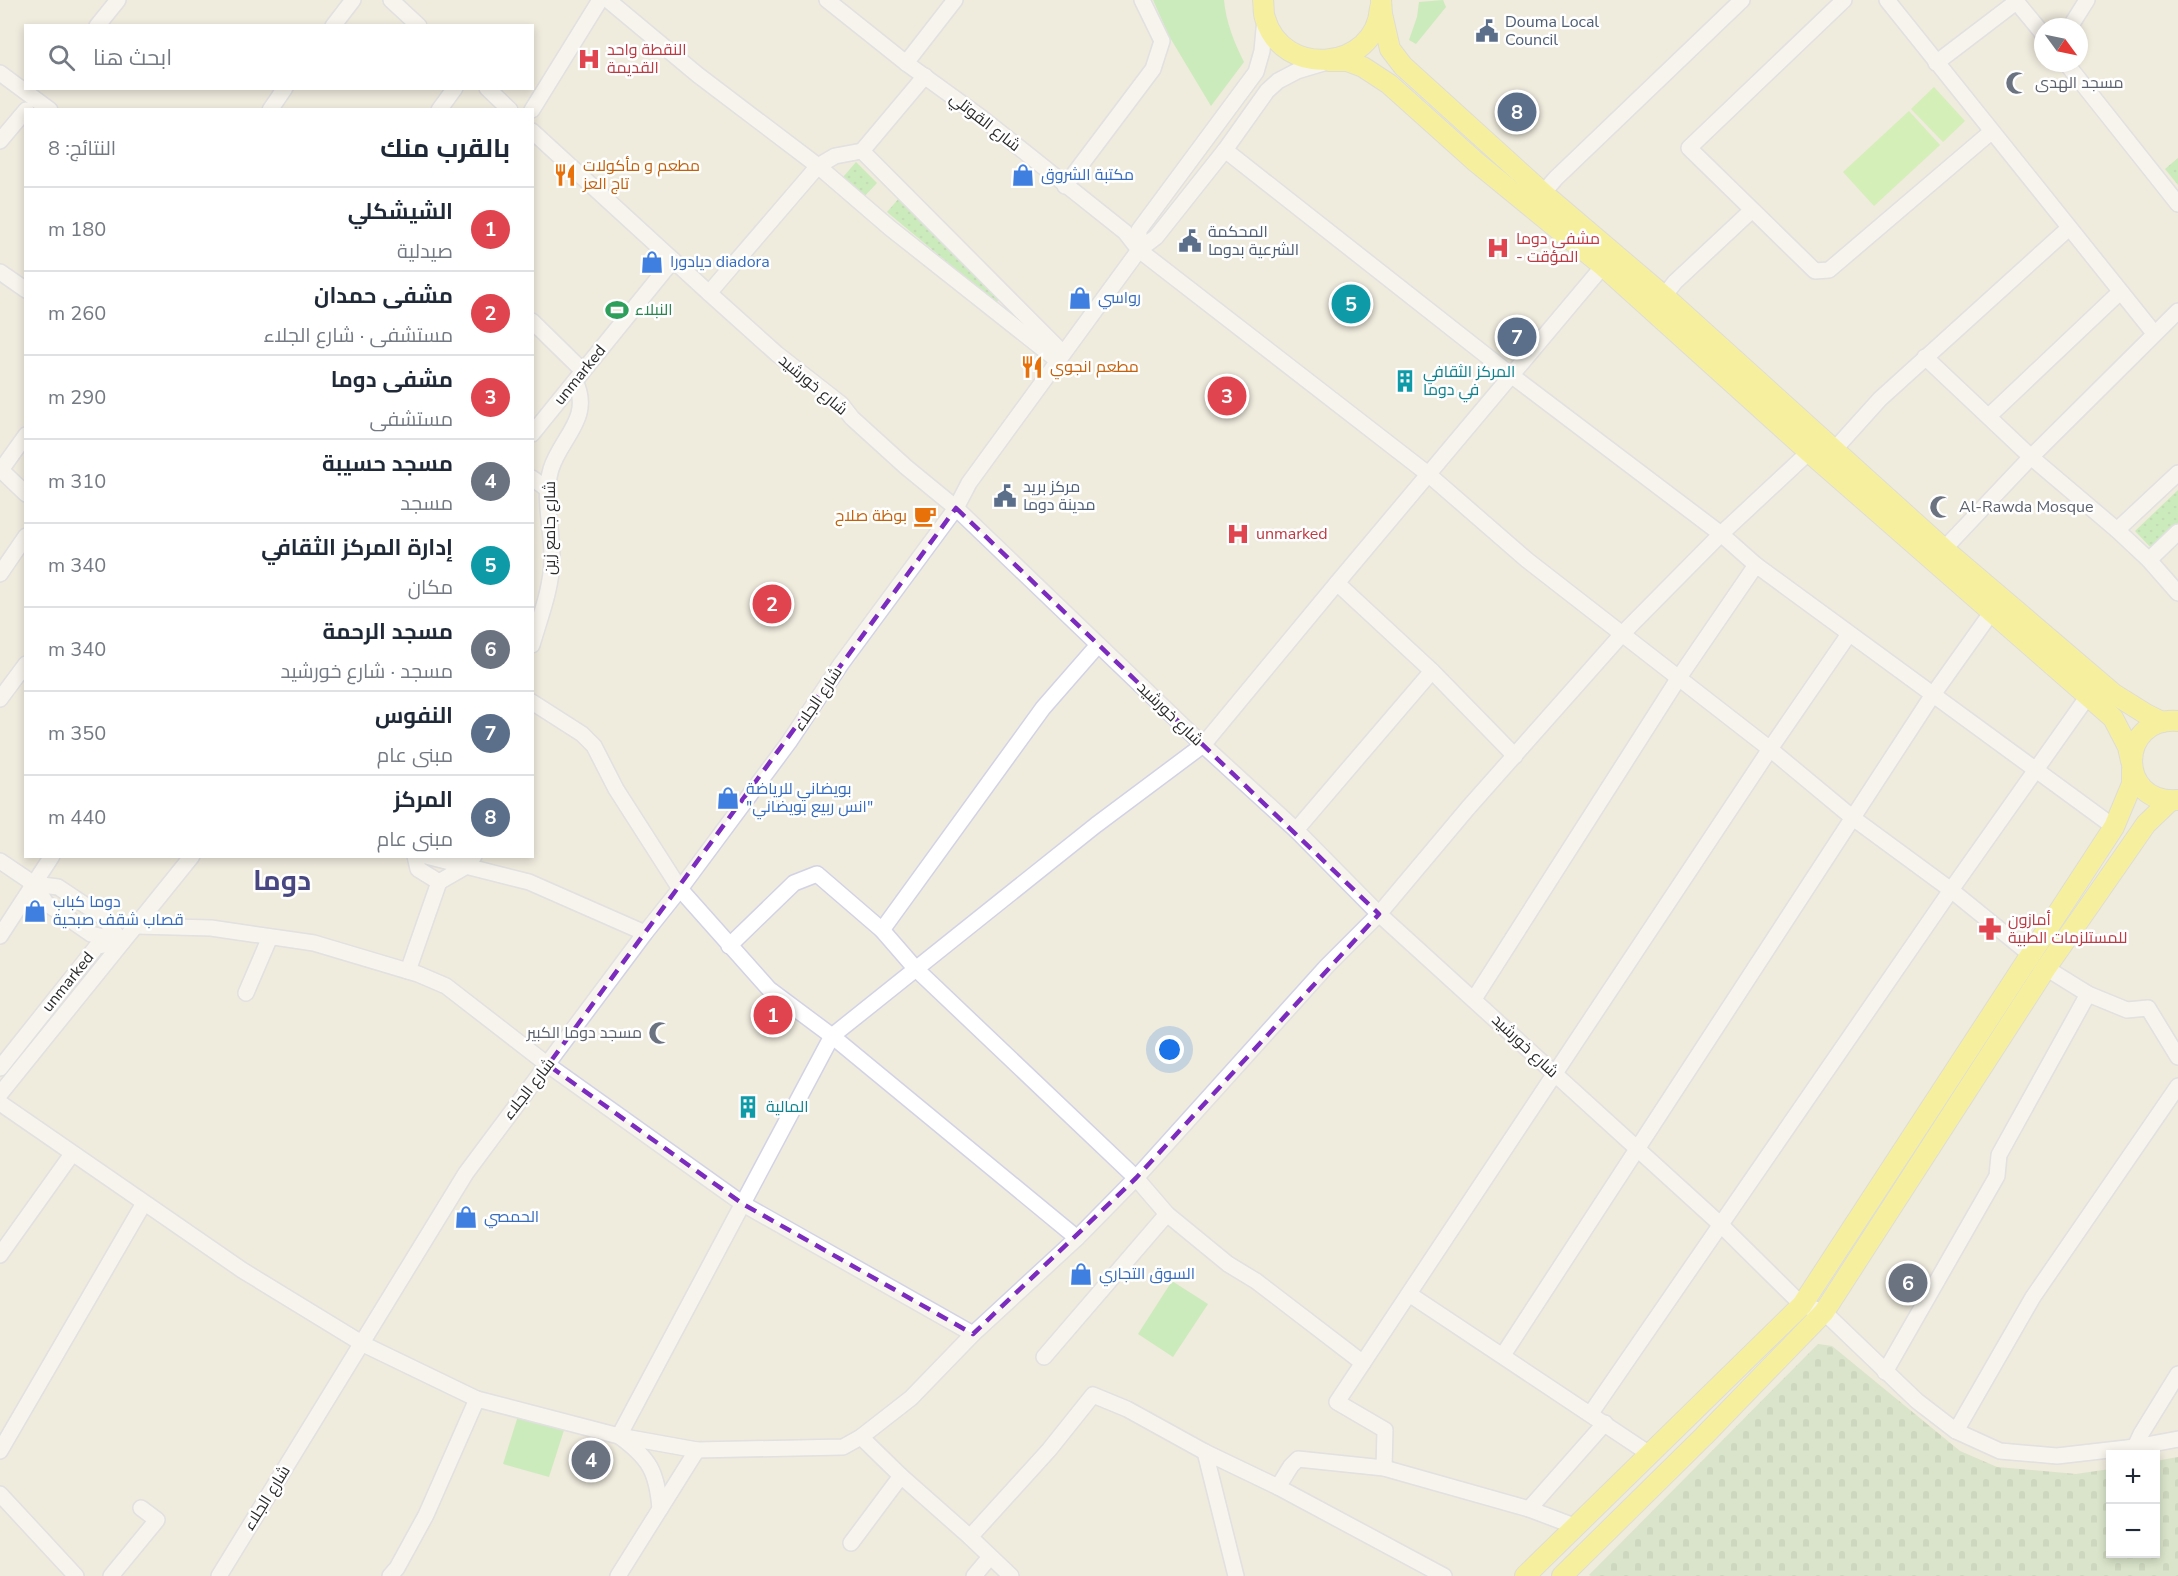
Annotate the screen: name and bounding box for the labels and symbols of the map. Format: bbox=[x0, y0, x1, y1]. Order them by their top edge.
place label: Douma Local Council bbox=[1505, 11, 1599, 51]
public building icon: Douma Local Council bbox=[1474, 18, 1500, 44]
north arrow bbox=[2034, 18, 2088, 72]
place label: النقطة واحد القديمة bbox=[607, 39, 686, 79]
hospital icon: النقطة واحد القديمة bbox=[576, 46, 602, 72]
mosque icon: مسجد الهدى bbox=[2004, 70, 2030, 96]
place label: مسجد الهدى bbox=[2035, 72, 2124, 94]
street label: شارع القوتلي bbox=[944, 87, 1025, 158]
pin: 8 bbox=[1498, 90, 1537, 134]
place label: مطعم و مأكولات تاج العز bbox=[582, 155, 700, 195]
restaurant icon: مطعم و مأكولات تاج العز bbox=[552, 162, 578, 188]
shop icon: مكتبة الشروق bbox=[1010, 162, 1036, 188]
place label: مكتبة الشروق bbox=[1041, 164, 1134, 186]
place label: المحكمة الشرعية بدوما bbox=[1208, 221, 1299, 261]
public building icon: المحكمة الشرعية بدوما bbox=[1177, 228, 1203, 254]
place label: مشفى دوما - المؤقت bbox=[1516, 228, 1600, 268]
hospital icon: مشفى دوما - المؤقت bbox=[1485, 235, 1511, 261]
shop icon: ديادورا diadora bbox=[639, 249, 665, 275]
place label: ديادورا diadora bbox=[670, 251, 770, 273]
pin: 5 bbox=[1332, 282, 1370, 326]
shop icon: رواسي bbox=[1067, 285, 1093, 311]
place label: رواسي bbox=[1098, 287, 1141, 310]
sports icon: النبلاء bbox=[604, 297, 630, 323]
place label: النبلاء bbox=[635, 299, 673, 321]
pin: 7 bbox=[1498, 314, 1537, 360]
street label: unmarked bbox=[549, 340, 611, 410]
street label: شارع خورشيد bbox=[774, 350, 852, 420]
restaurant icon: مطعم انجوي bbox=[1019, 354, 1045, 380]
place label: مطعم انجوي bbox=[1050, 356, 1139, 380]
place label: المركز الثقافي في دوما bbox=[1423, 361, 1515, 403]
building icon: المركز الثقافي في دوما bbox=[1392, 368, 1418, 394]
pin: 3 bbox=[1208, 374, 1246, 418]
place label: مركز بريد مدينة دوما bbox=[1023, 476, 1096, 516]
street label: شارع جامع زين bbox=[539, 481, 561, 575]
public building icon: مركز بريد مدينة دوما bbox=[992, 483, 1018, 509]
mosque icon: Al-Rawda Mosque bbox=[1928, 494, 1954, 520]
place label: Al-Rawda Mosque bbox=[1959, 496, 2093, 518]
cafe icon: بوظة صلاح bbox=[912, 503, 938, 529]
place label: بوظة صلاح bbox=[835, 505, 907, 527]
hospital icon: unmarked bbox=[1225, 521, 1251, 547]
place label: unmarked bbox=[1256, 523, 1328, 545]
pin: 2 bbox=[752, 582, 792, 626]
street label: شارع الجلاء bbox=[788, 663, 848, 735]
street label: شارع خورشيد bbox=[1132, 677, 1208, 751]
place label: بويضاني للرياضة "انس ربيع بويضاني" bbox=[746, 778, 873, 820]
shop icon: بويضاني للرياضة "انس ربيع بويضاني" bbox=[715, 785, 741, 811]
district label: دوما bbox=[253, 862, 311, 900]
place label: دوما كباب قصاب شقف صبحية bbox=[53, 891, 184, 931]
shop icon: دوما كباب قصاب شقف صبحية bbox=[22, 898, 48, 924]
place label: أمازون للمستلزمات الطبية bbox=[2008, 909, 2127, 949]
pharmacy icon: أمازون للمستلزمات الطبية bbox=[1977, 916, 2003, 942]
street label: unmarked bbox=[37, 947, 99, 1017]
pin: 1 bbox=[754, 992, 792, 1038]
street label: شارع خورشيد bbox=[1487, 1009, 1563, 1083]
mosque icon: مسجد دوما الكبير bbox=[647, 1020, 673, 1046]
place label: مسجد دوما الكبير bbox=[526, 1022, 642, 1044]
your location bbox=[1155, 1035, 1184, 1064]
street label: شارع الجلاء bbox=[498, 1054, 560, 1124]
building icon: المالية bbox=[735, 1094, 761, 1120]
place label: المالية bbox=[766, 1096, 809, 1118]
shop icon: الحمصي bbox=[453, 1204, 479, 1230]
place label: الحمصي bbox=[484, 1206, 539, 1229]
pin: 6 bbox=[1888, 1260, 1928, 1306]
shop icon: السوق التجاري bbox=[1068, 1261, 1094, 1287]
place label: السوق التجاري bbox=[1099, 1263, 1195, 1287]
pin: 4 bbox=[572, 1438, 610, 1482]
street label: شارع الجلاء bbox=[238, 1461, 296, 1535]

